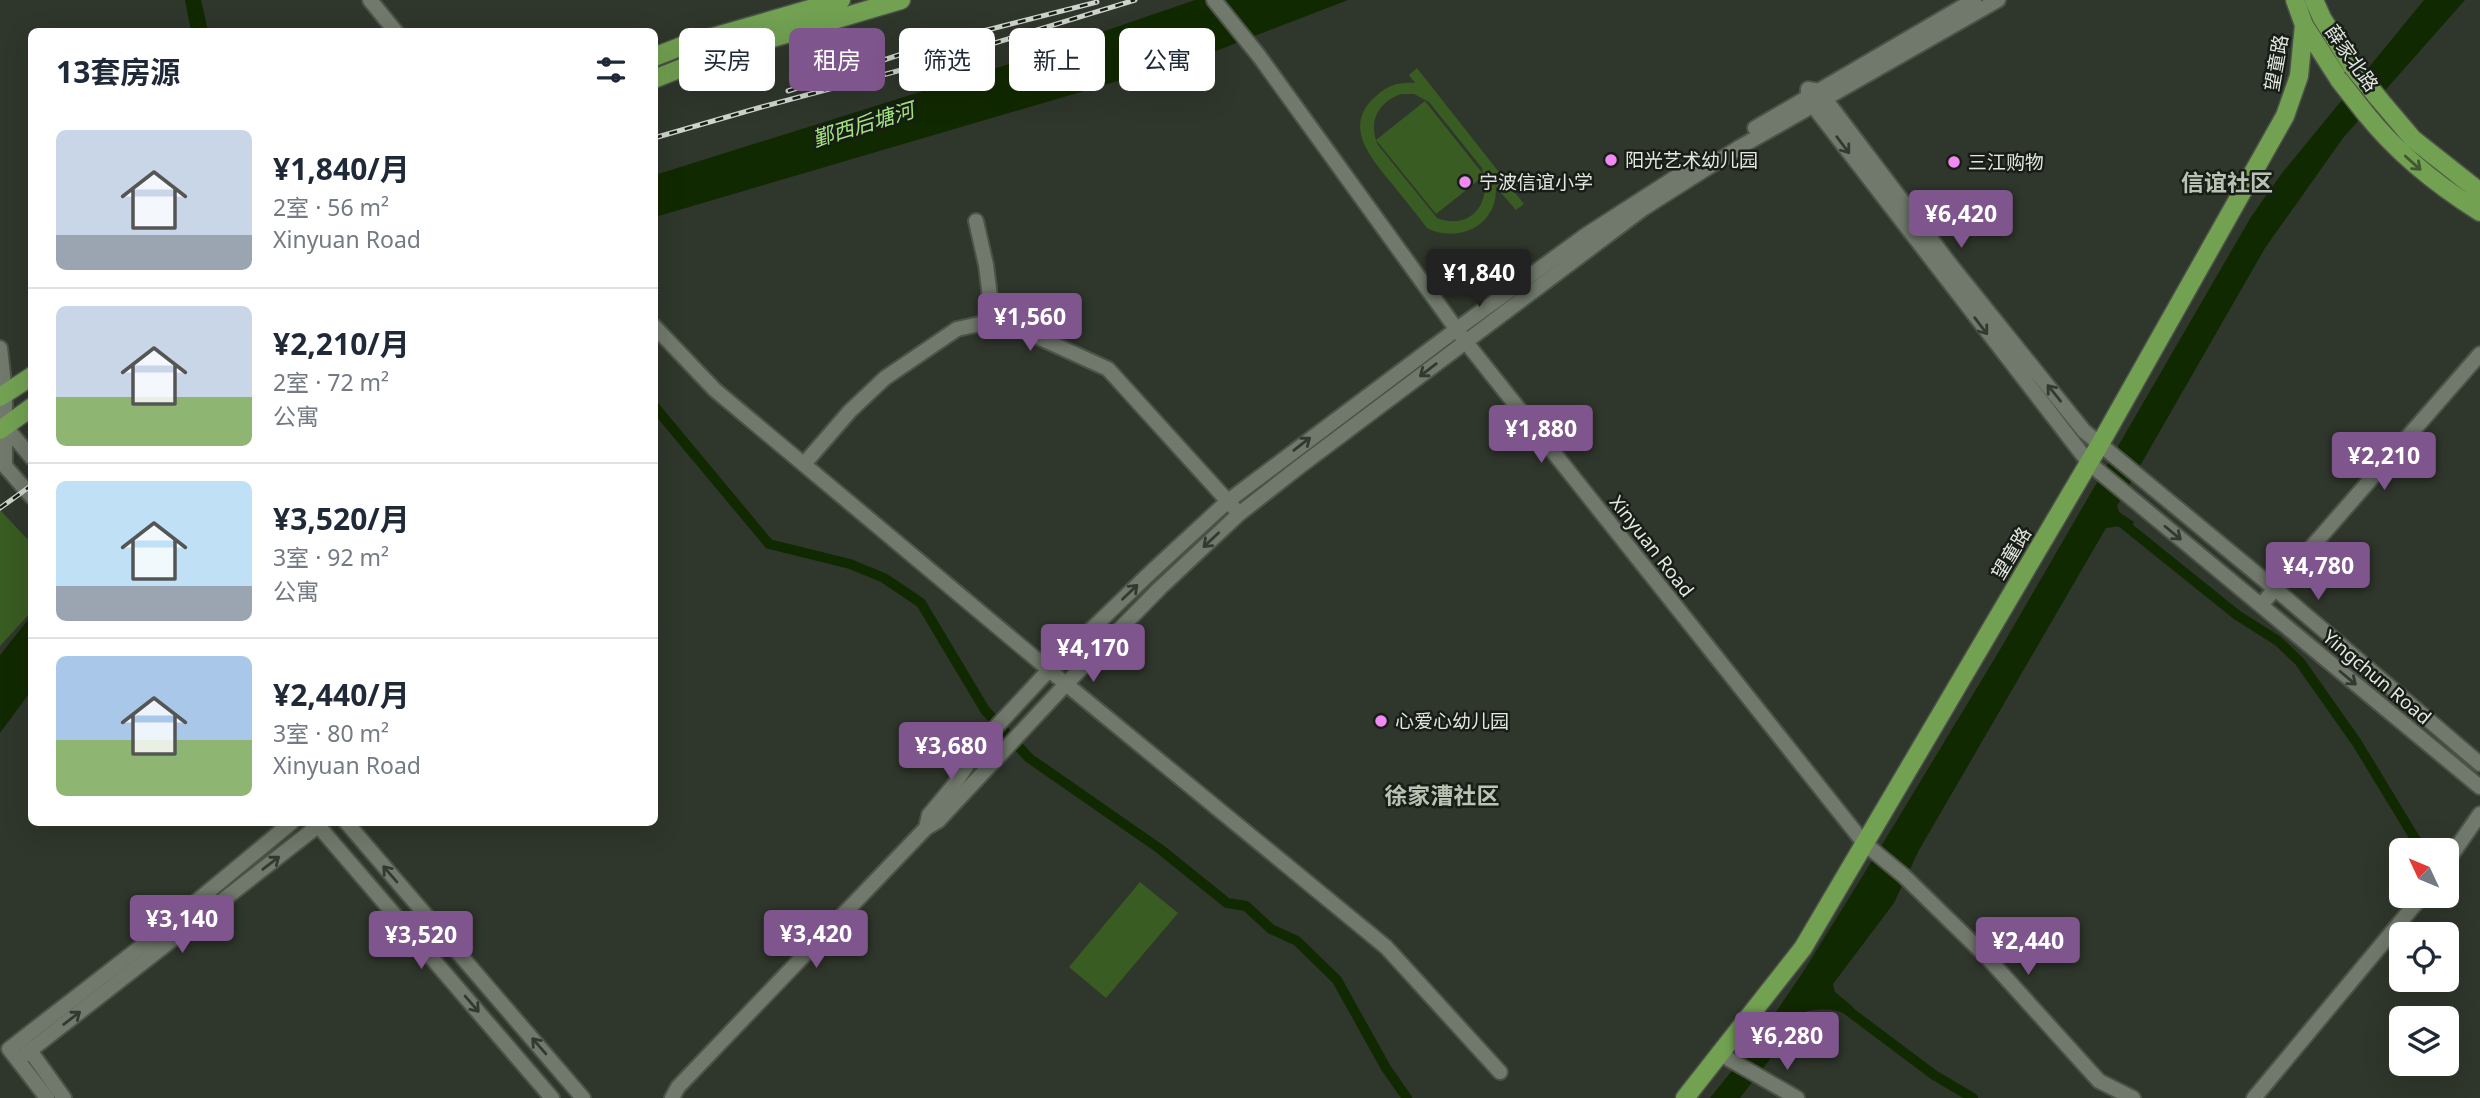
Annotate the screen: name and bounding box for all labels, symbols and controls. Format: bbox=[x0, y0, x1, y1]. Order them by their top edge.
street label: 薛家北路 bbox=[2320, 19, 2384, 97]
chip: 买房 bbox=[679, 28, 775, 91]
chip: 租房 bbox=[789, 28, 885, 91]
chip: 筛选 bbox=[899, 28, 995, 91]
chip: 新上 bbox=[1009, 28, 1105, 91]
chip: 公寓 bbox=[1119, 28, 1215, 91]
street label: 望童路 bbox=[2258, 33, 2294, 93]
text: 13套房源 bbox=[56, 51, 180, 92]
icon: filters bbox=[592, 51, 630, 89]
water label: 鄞西后塘河 bbox=[809, 94, 921, 153]
one-way arrow bbox=[1836, 136, 1851, 154]
place label: 阳光艺术幼儿园 bbox=[1625, 147, 1758, 173]
text: ¥1,840/月 bbox=[273, 148, 410, 189]
place label: 三江购物 bbox=[1968, 149, 2044, 175]
marker: 阳光艺术幼儿园 bbox=[1603, 152, 1619, 168]
marker: 三江购物 bbox=[1946, 154, 1962, 170]
one-way arrow bbox=[2404, 155, 2422, 171]
icon: home bbox=[112, 158, 196, 242]
district label: 信谊社区 bbox=[2181, 166, 2273, 198]
place label: 宁波信谊小学 bbox=[1479, 169, 1593, 195]
marker: 宁波信谊小学 bbox=[1457, 174, 1473, 190]
pin: ¥6,420 bbox=[1904, 190, 2018, 250]
text: 2室 · 56 m² bbox=[273, 191, 389, 223]
text: ¥6,420 bbox=[1925, 197, 1997, 229]
text: Xinyuan Road bbox=[273, 223, 421, 255]
pin: ¥1,840 bbox=[1422, 250, 1536, 309]
text: ¥1,840 bbox=[1443, 256, 1515, 288]
pin: ¥1,560 bbox=[973, 294, 1087, 353]
text: ¥1,560 bbox=[994, 300, 1066, 332]
one-way arrow bbox=[1974, 316, 1989, 335]
text: ¥2,210/月 bbox=[273, 323, 410, 364]
icon: home bbox=[112, 334, 196, 418]
one-way arrow bbox=[1419, 362, 1438, 377]
text: 2室 · 72 m² bbox=[273, 366, 389, 398]
one-way arrow bbox=[2046, 385, 2062, 403]
text: 公寓 bbox=[273, 400, 319, 432]
pin: ¥1,880 bbox=[1484, 406, 1598, 465]
text: ¥1,880 bbox=[1505, 412, 1577, 444]
pin: ¥2,210 bbox=[2327, 433, 2441, 492]
one-way arrow bbox=[1292, 437, 1311, 452]
text: ¥2,210 bbox=[2348, 439, 2420, 471]
street label: Xinyuan Road bbox=[1604, 490, 1700, 602]
text: ¥3,520/月 bbox=[273, 498, 410, 539]
icon: home bbox=[112, 509, 196, 593]
street label: 望童路 bbox=[1985, 522, 2037, 584]
one-way arrow bbox=[2164, 524, 2182, 540]
one-way arrow bbox=[1203, 532, 1220, 549]
text: 3室 · 92 m² bbox=[273, 541, 389, 573]
pin: ¥4,780 bbox=[2261, 542, 2375, 602]
text: ¥4,780 bbox=[2282, 549, 2354, 581]
text: 公寓 bbox=[273, 575, 319, 607]
one-way arrow bbox=[1121, 584, 1138, 601]
pin: ¥4,170 bbox=[1036, 624, 1150, 684]
street label: Yingchun Road bbox=[2317, 624, 2437, 730]
text: ¥4,170 bbox=[1057, 631, 1129, 663]
one-way arrow bbox=[2339, 670, 2357, 685]
text: ¥2,440/月 bbox=[273, 674, 410, 715]
icon: home bbox=[112, 684, 196, 768]
place label: 心爱心幼儿园 bbox=[1395, 708, 1509, 734]
marker: 心爱心幼儿园 bbox=[1373, 713, 1389, 729]
text: 3室 · 80 m² bbox=[273, 717, 389, 749]
pin: ¥3,680 bbox=[894, 722, 1008, 782]
text: ¥3,680 bbox=[915, 729, 987, 761]
text: Xinyuan Road bbox=[273, 749, 421, 781]
district label: 徐家漕社区 bbox=[1385, 779, 1500, 811]
north arrow bbox=[2389, 838, 2459, 908]
map controls bbox=[2389, 838, 2459, 1076]
one-way arrow bbox=[261, 856, 280, 871]
one-way arrow bbox=[382, 865, 398, 883]
pin: ¥3,140 bbox=[125, 895, 239, 955]
text: ¥3,140 bbox=[146, 902, 218, 934]
pin: ¥3,420 bbox=[759, 911, 873, 970]
pin: ¥3,520 bbox=[364, 912, 478, 971]
text: ¥3,420 bbox=[780, 917, 852, 949]
text: ¥3,520 bbox=[385, 918, 457, 950]
pin: ¥2,440 bbox=[1971, 918, 2085, 977]
button: locate bbox=[2389, 922, 2459, 992]
text: ¥2,440 bbox=[1992, 924, 2064, 956]
one-way arrow bbox=[464, 994, 480, 1012]
button: layers bbox=[2389, 1006, 2459, 1076]
one-way arrow bbox=[62, 1011, 81, 1026]
pin: ¥6,280 bbox=[1730, 1012, 1844, 1072]
text: ¥6,280 bbox=[1751, 1019, 1823, 1051]
one-way arrow bbox=[531, 1038, 547, 1056]

